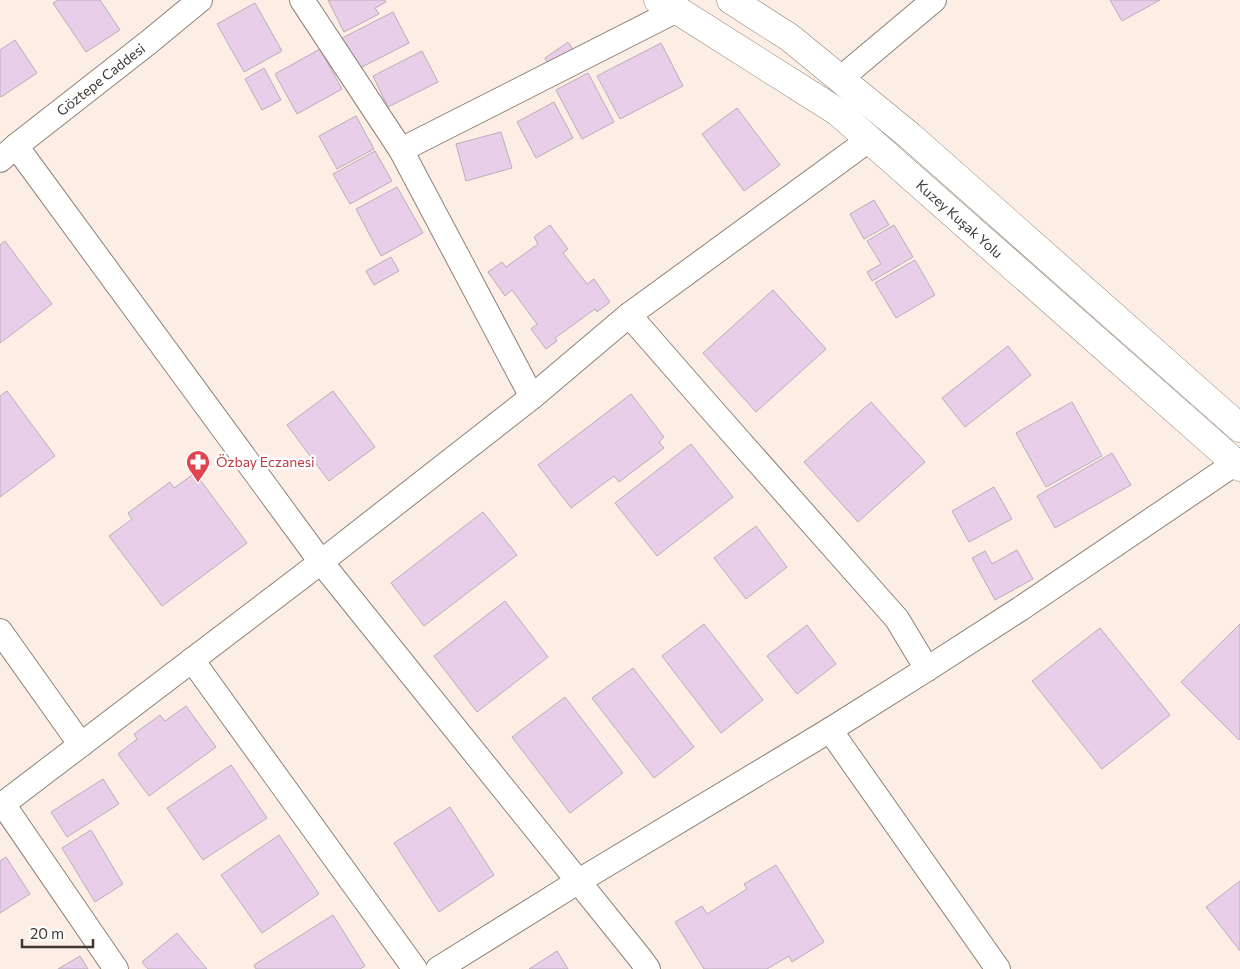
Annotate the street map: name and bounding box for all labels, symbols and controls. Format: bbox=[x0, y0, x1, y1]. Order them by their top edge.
street label: Göztepe Caddesi bbox=[53, 39, 148, 119]
street label: Kuzey Kuşak Yolu bbox=[913, 176, 1006, 262]
pharmacy icon: Özbay Eczanesi bbox=[185, 449, 211, 483]
place label: Özbay Eczanesi bbox=[216, 453, 315, 470]
scale bar bbox=[22, 916, 94, 948]
text: 20 m bbox=[30, 924, 64, 942]

